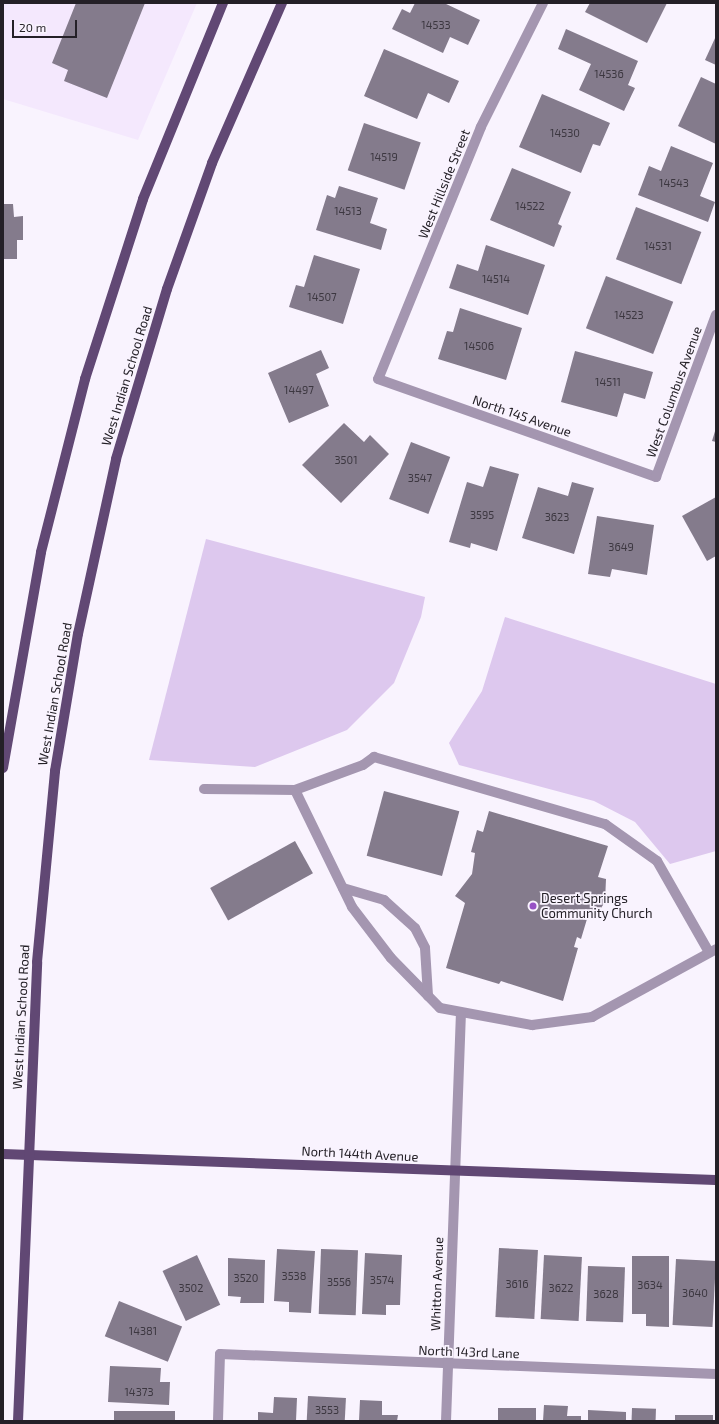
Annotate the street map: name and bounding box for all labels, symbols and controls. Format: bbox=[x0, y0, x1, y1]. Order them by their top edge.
scale bar bbox=[14, 12, 79, 38]
house number: 14533 bbox=[421, 18, 451, 32]
text: 20 m bbox=[19, 20, 46, 34]
house number: 14536 bbox=[594, 67, 624, 81]
house number: 14530 bbox=[550, 126, 580, 140]
street label: West Hillside Street bbox=[415, 127, 473, 241]
house number: 14519 bbox=[370, 150, 398, 164]
house number: 14543 bbox=[659, 176, 689, 190]
house number: 14522 bbox=[515, 199, 545, 213]
house number: 14513 bbox=[334, 204, 362, 218]
house number: 14531 bbox=[644, 239, 672, 253]
house number: 14514 bbox=[482, 272, 510, 286]
house number: 14507 bbox=[307, 290, 337, 304]
street label: West Indian School Road bbox=[98, 304, 156, 448]
house number: 14523 bbox=[614, 308, 644, 322]
street label: West Columbus Avenue bbox=[643, 324, 705, 460]
house number: 14506 bbox=[464, 339, 494, 353]
house number: 14511 bbox=[595, 375, 621, 389]
house number: 14497 bbox=[284, 383, 314, 397]
street label: North 145 Avenue bbox=[470, 392, 574, 440]
house number: 3501 bbox=[334, 453, 358, 467]
house number: 3547 bbox=[408, 471, 432, 485]
house number: 3595 bbox=[470, 508, 494, 522]
house number: 3623 bbox=[545, 510, 569, 524]
house number: 3649 bbox=[608, 540, 634, 554]
street label: West Indian School Road bbox=[35, 621, 75, 767]
place label: Desert Springs Community Church bbox=[541, 891, 653, 922]
marker: Desert Springs Community Church bbox=[528, 901, 538, 911]
street label: West Indian School Road bbox=[9, 944, 33, 1090]
street label: North 144th Avenue bbox=[301, 1143, 419, 1165]
street label: Whitton Avenue bbox=[428, 1237, 446, 1331]
house number: 3538 bbox=[282, 1269, 306, 1283]
house number: 3520 bbox=[234, 1271, 258, 1285]
house number: 3574 bbox=[370, 1273, 394, 1287]
house number: 3556 bbox=[327, 1275, 351, 1289]
house number: 3616 bbox=[505, 1277, 529, 1291]
house number: 3634 bbox=[637, 1278, 663, 1292]
house number: 3502 bbox=[179, 1281, 203, 1295]
house number: 3622 bbox=[549, 1281, 573, 1295]
house number: 3640 bbox=[682, 1286, 708, 1300]
house number: 3628 bbox=[593, 1287, 619, 1301]
house number: 14381 bbox=[129, 1324, 157, 1338]
street label: North 143rd Lane bbox=[418, 1342, 520, 1362]
house number: 14373 bbox=[124, 1385, 154, 1399]
house number: 3553 bbox=[315, 1403, 339, 1417]

